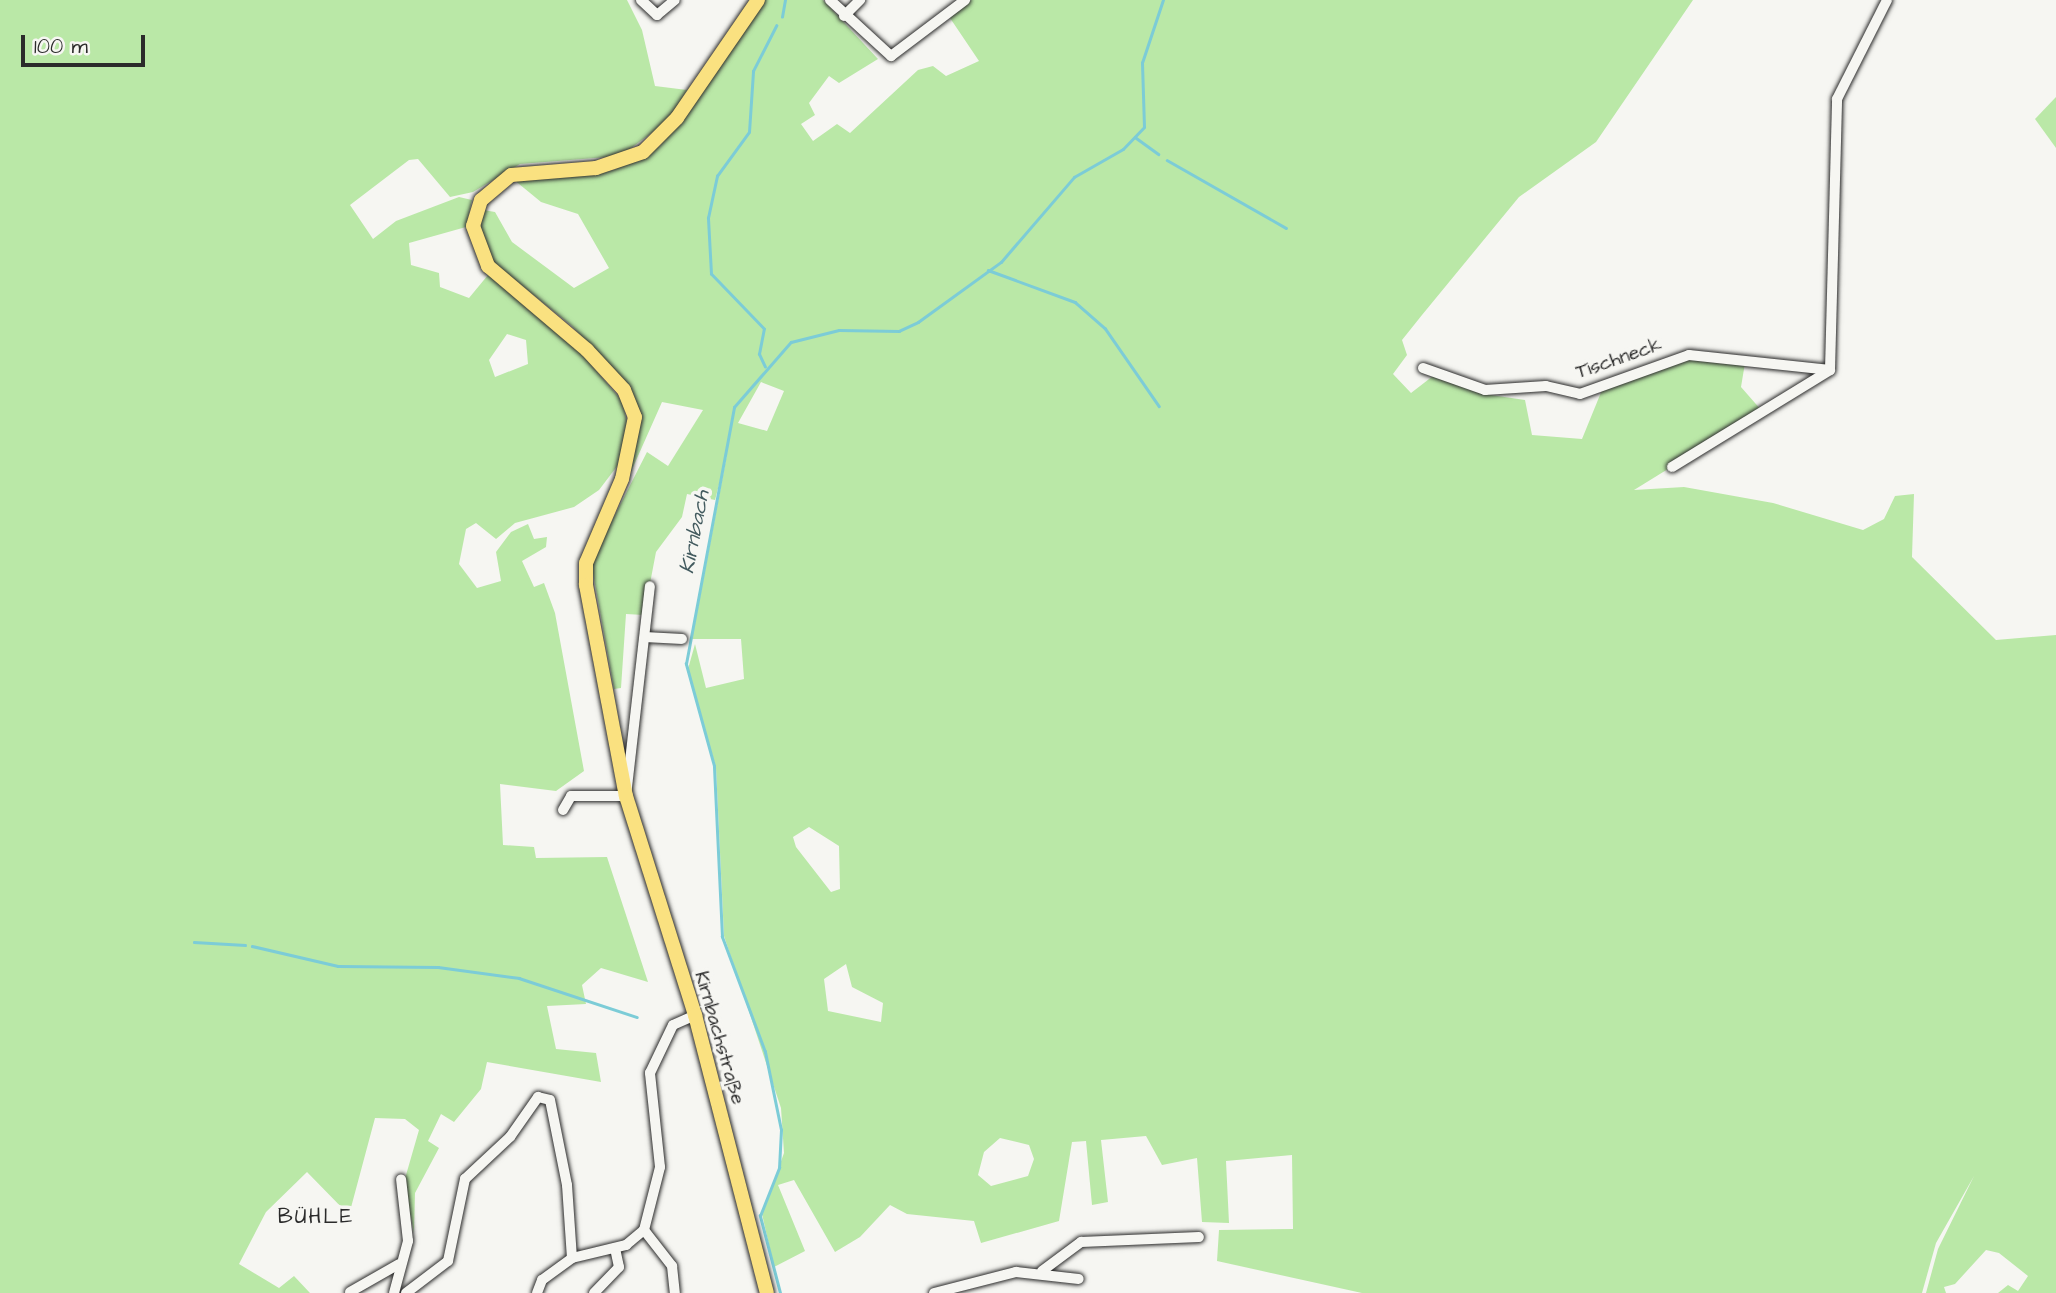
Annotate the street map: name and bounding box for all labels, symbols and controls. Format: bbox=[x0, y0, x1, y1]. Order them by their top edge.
scale bar bbox=[24, 21, 149, 65]
text: 100 m bbox=[34, 32, 88, 61]
street label: Tischneck bbox=[1573, 334, 1665, 384]
water label: Kirnbach bbox=[675, 488, 715, 576]
street label: Kirnbachstraße bbox=[689, 969, 749, 1107]
district label: BÜHLE bbox=[278, 1204, 354, 1230]

